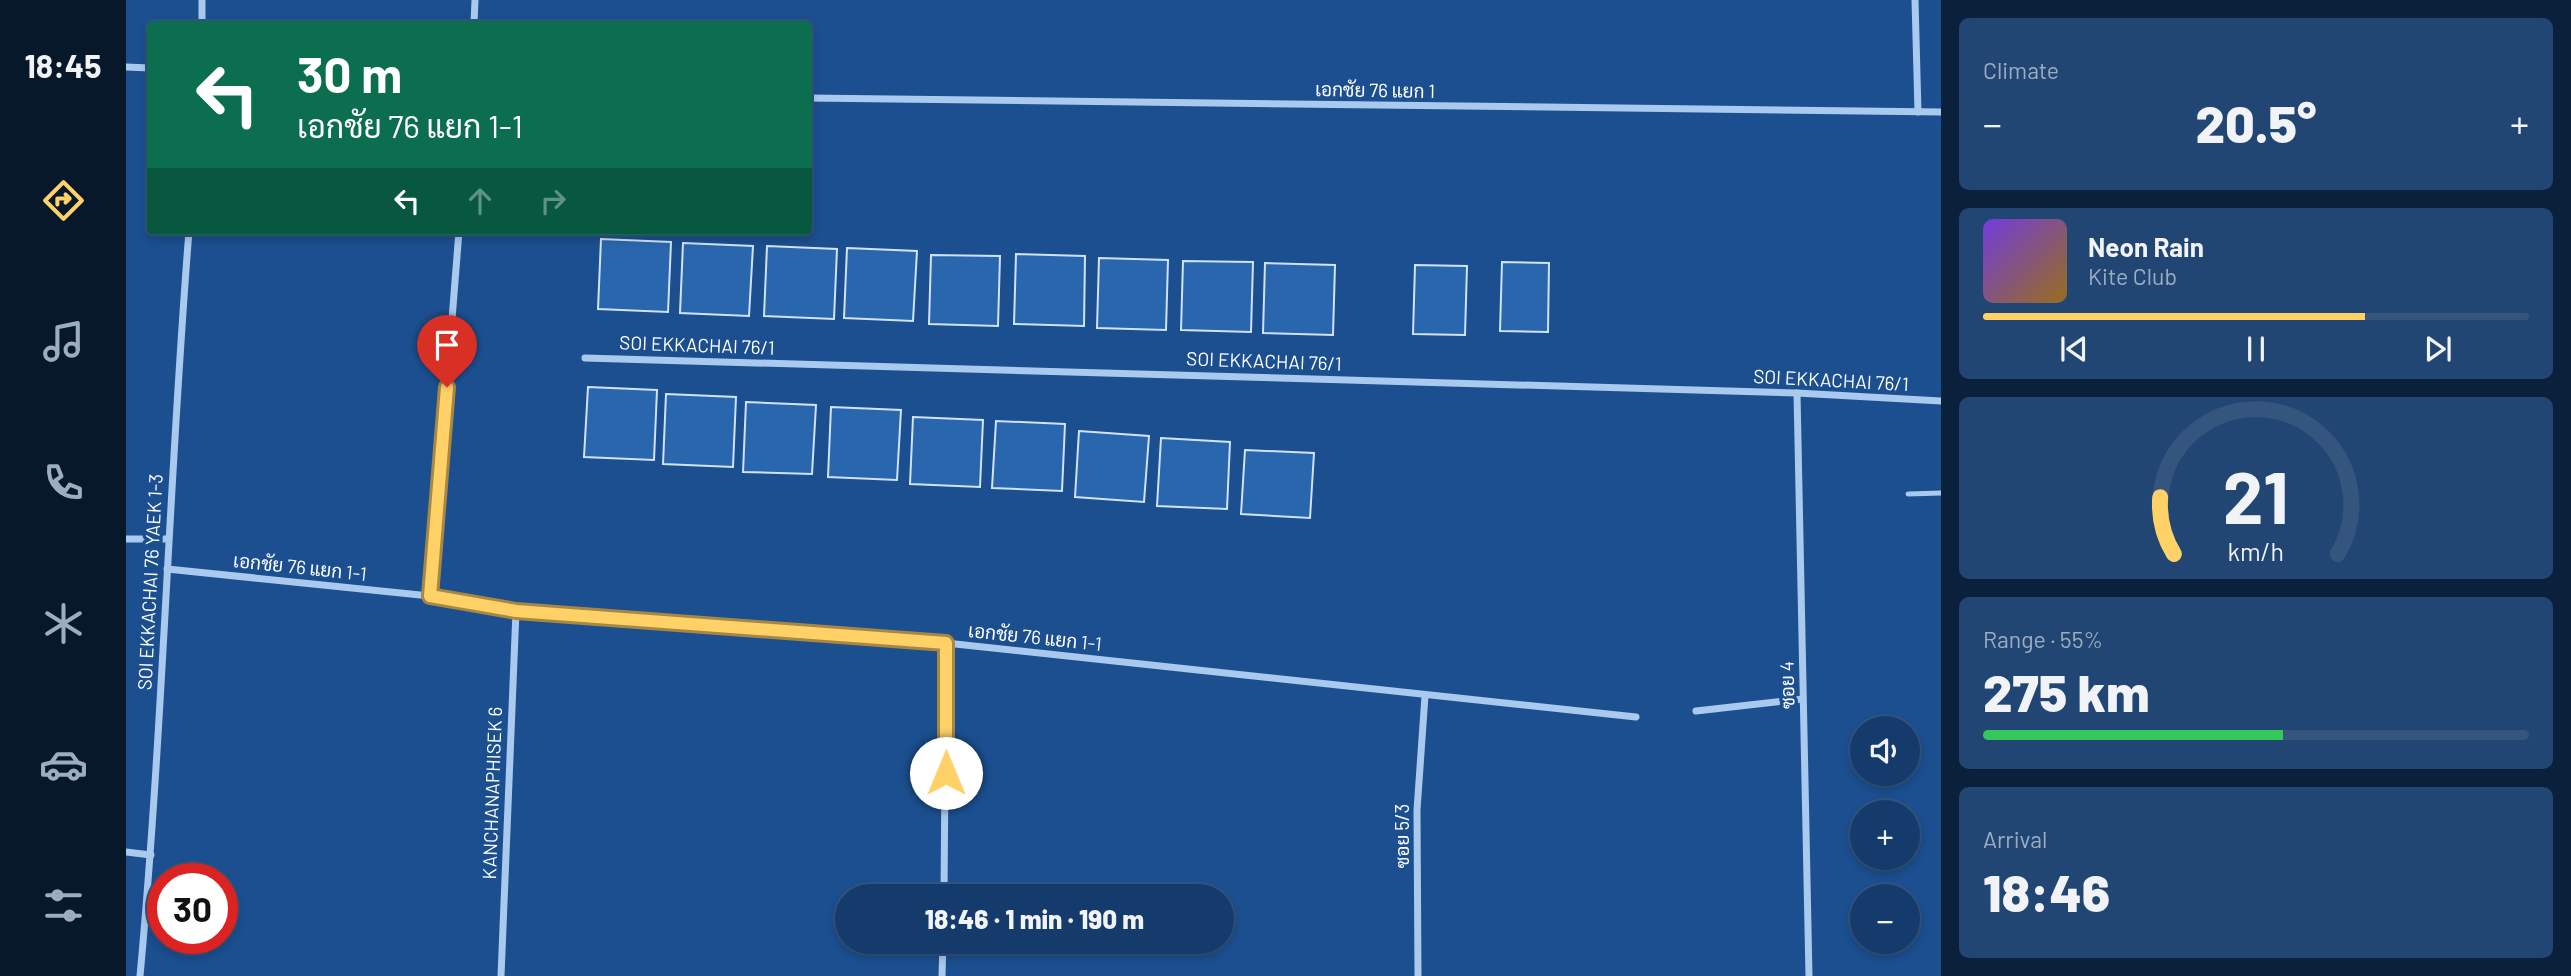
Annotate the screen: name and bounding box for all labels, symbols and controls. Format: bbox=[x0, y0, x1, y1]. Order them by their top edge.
text: 30 m bbox=[297, 44, 402, 103]
text: 18:45 bbox=[25, 46, 101, 84]
icon: left bbox=[182, 49, 273, 140]
text: Climate bbox=[1983, 56, 2059, 84]
street label: เอกชัย 76 แยก 1 bbox=[1315, 77, 1435, 102]
text: 20.5° bbox=[2195, 91, 2317, 153]
text: − bbox=[1983, 100, 2002, 146]
text: + bbox=[2510, 100, 2529, 146]
text: เอกชัย 76 แยก 1-1 bbox=[297, 106, 523, 144]
icon: directions bbox=[39, 176, 88, 225]
icon: left bbox=[388, 182, 426, 220]
icon: ahead bbox=[461, 182, 499, 220]
icon: right bbox=[534, 182, 572, 220]
text: Neon Rain bbox=[2088, 231, 2204, 262]
text: Kite Club bbox=[2088, 262, 2177, 290]
pin bbox=[417, 315, 477, 387]
icon: music bbox=[39, 317, 88, 366]
icon: arrive bbox=[428, 326, 466, 364]
street label: SOI EKKACHAI 76/1 bbox=[619, 330, 775, 359]
icon: previous bbox=[2055, 330, 2093, 368]
icon: pause bbox=[2237, 330, 2275, 368]
icon: next bbox=[2419, 330, 2457, 368]
street label: SOI EKKACHAI 76/1 bbox=[1186, 346, 1342, 375]
street label: SOI EKKACHAI 76/1 bbox=[1753, 364, 1909, 395]
text: 21 bbox=[2223, 451, 2289, 539]
icon: phone bbox=[39, 458, 88, 507]
street label: SOI EKKACHAI 76 YAEK 1-3 bbox=[132, 473, 167, 691]
text: km/h bbox=[2228, 536, 2284, 566]
street label: เอกชัย 76 แยก 1-1 bbox=[232, 548, 368, 585]
icon: climate bbox=[39, 599, 88, 648]
street label: เอกชัย 76 แยก 1-1 bbox=[967, 618, 1103, 655]
text: Range · 55% bbox=[1983, 625, 2103, 653]
text: 275 km bbox=[1983, 660, 2150, 722]
street label: ซอย 4 bbox=[1775, 661, 1798, 709]
street label: KANCHANAPHISEK 6 bbox=[477, 706, 506, 880]
map controls bbox=[1850, 716, 1920, 954]
button: sound bbox=[1850, 716, 1920, 786]
position arrow bbox=[909, 736, 983, 810]
icon: car bbox=[39, 740, 88, 789]
button: + bbox=[1850, 800, 1920, 870]
street label: ซอย 5/3 bbox=[1390, 804, 1413, 868]
text: Arrival bbox=[1983, 825, 2047, 853]
text: 18:46 bbox=[1983, 860, 2110, 922]
speed limit sign: 30 bbox=[147, 863, 238, 954]
icon: filters bbox=[39, 881, 88, 930]
button: − bbox=[1850, 884, 1920, 954]
text: 18:46 · 1 min · 190 m bbox=[925, 903, 1144, 934]

